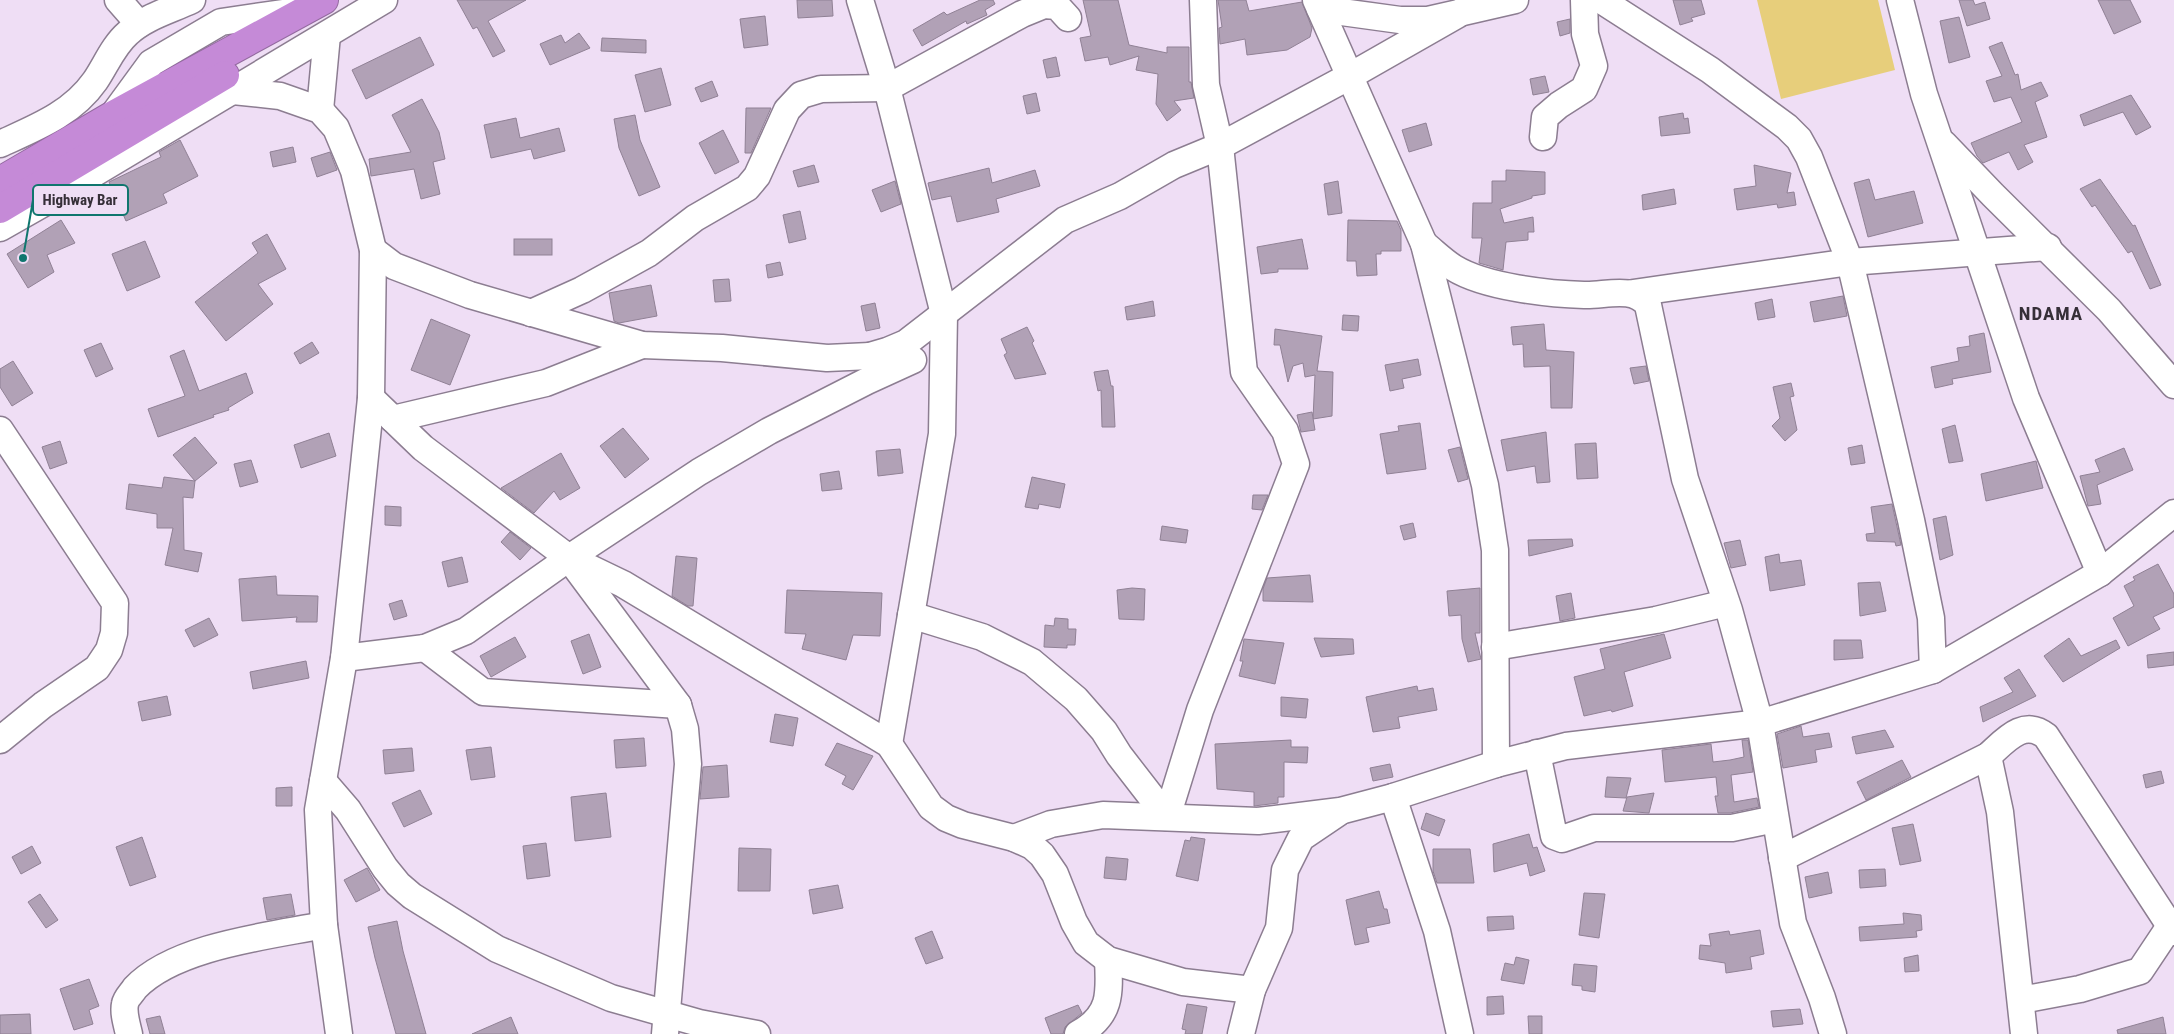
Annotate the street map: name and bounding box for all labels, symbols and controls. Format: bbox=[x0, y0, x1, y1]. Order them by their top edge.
callout: Highway Bar bbox=[33, 185, 128, 215]
text: Highway Bar bbox=[43, 191, 118, 209]
district label: NDAMA bbox=[2019, 302, 2083, 325]

